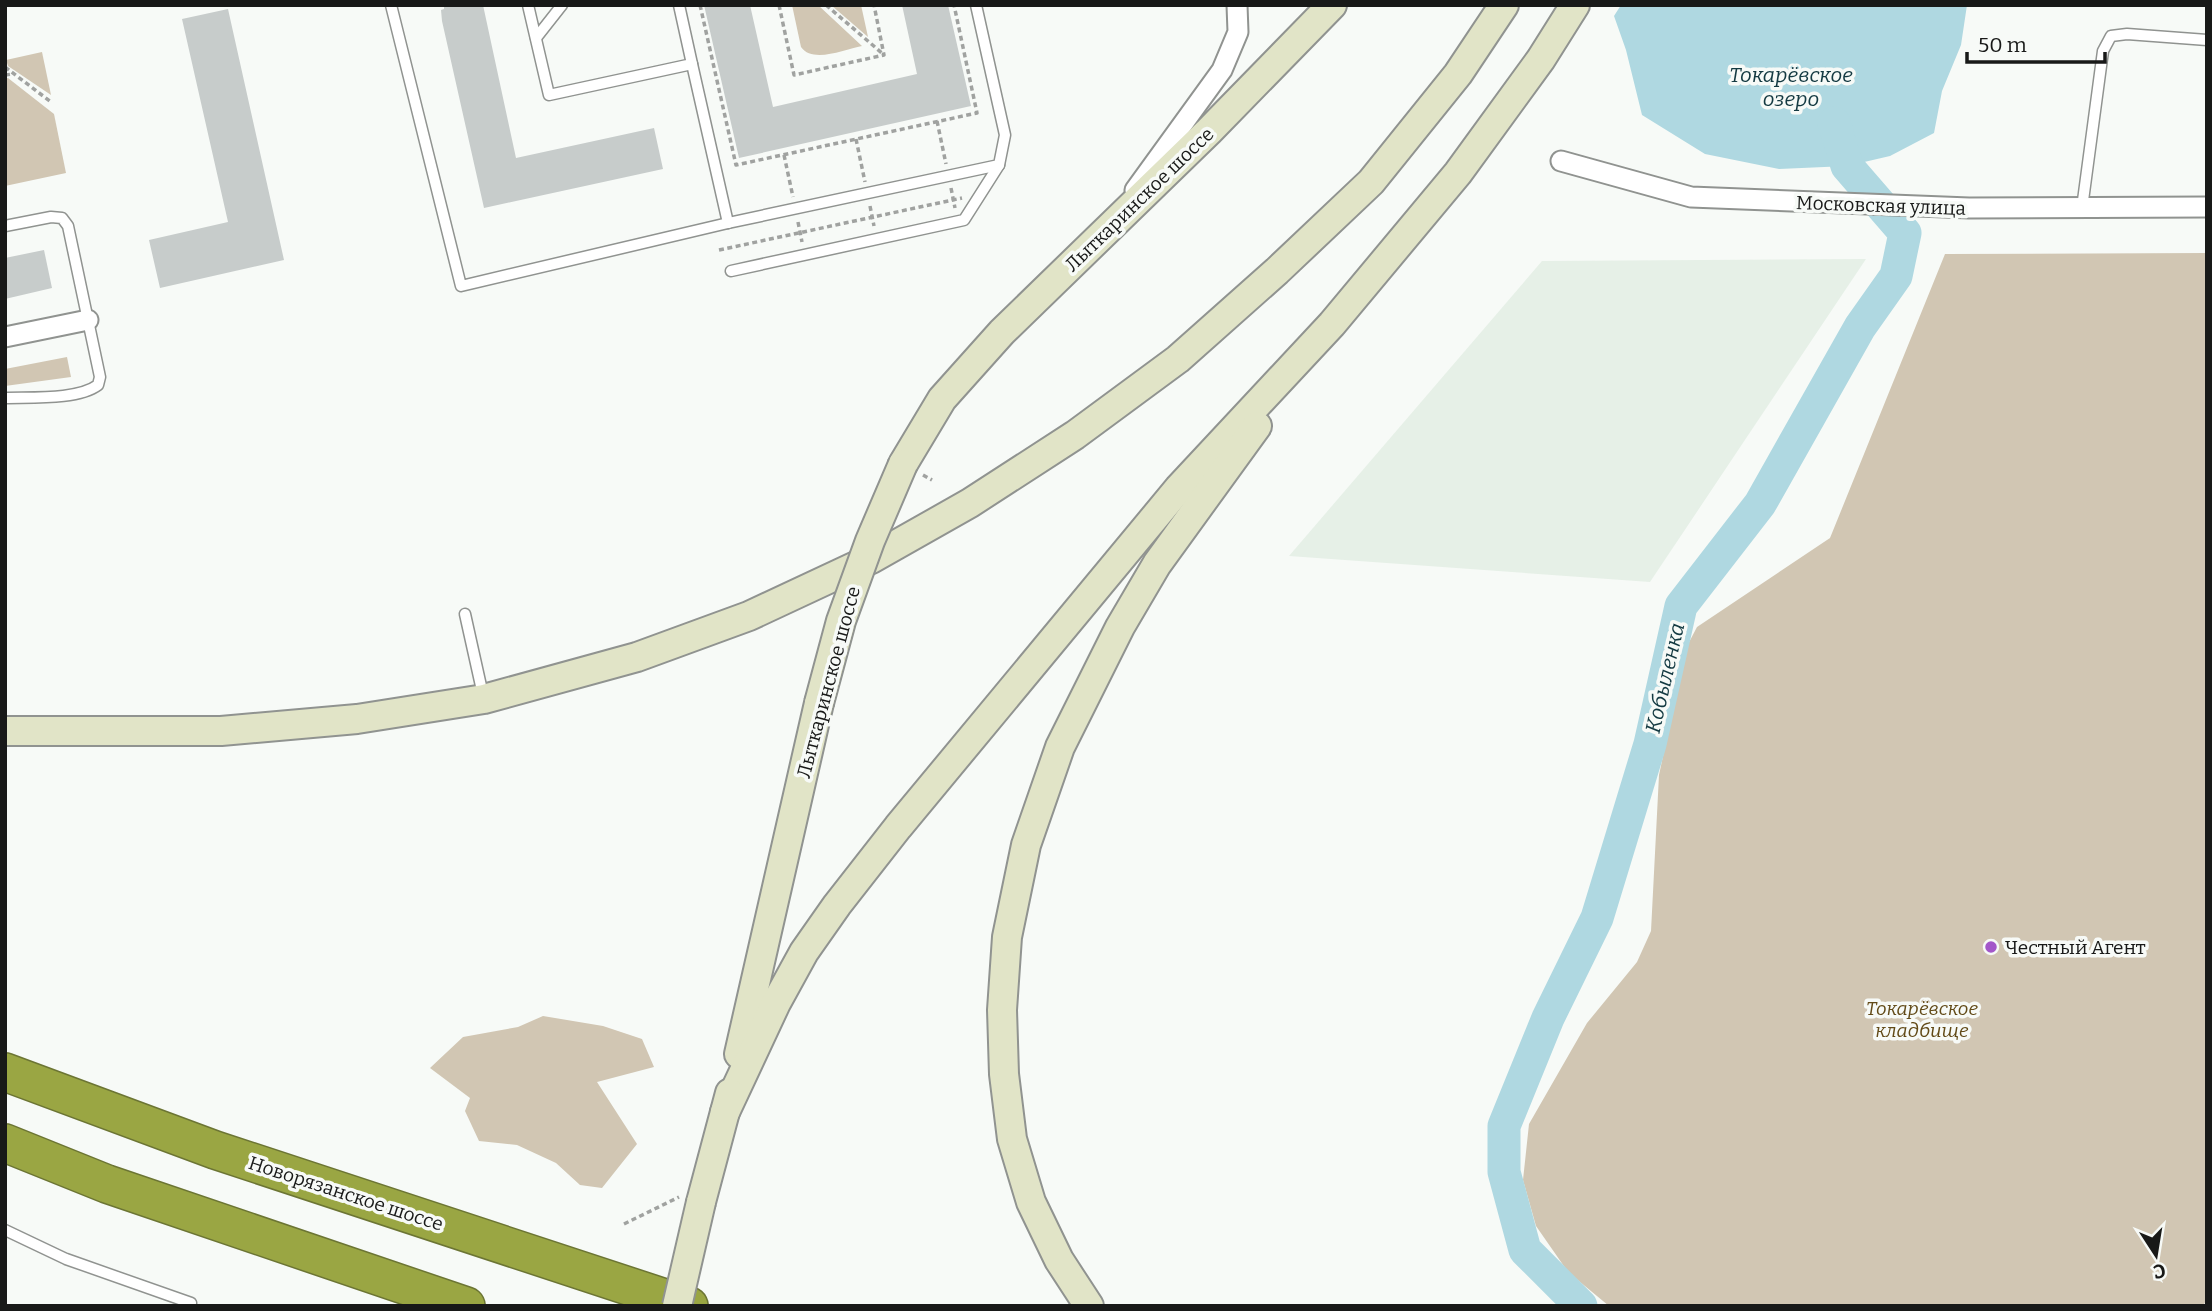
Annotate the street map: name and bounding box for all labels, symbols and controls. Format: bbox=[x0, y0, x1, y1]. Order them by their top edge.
scale bar bbox=[1967, 21, 2105, 65]
text: 50 m bbox=[1978, 32, 2027, 58]
water label: Токарёвское озеро bbox=[1729, 62, 1853, 112]
street label: Лыткаринское шоссе bbox=[1060, 123, 1218, 276]
street label: Московская улица bbox=[1796, 191, 1967, 220]
street label: Лыткаринское шоссе bbox=[792, 584, 865, 780]
water label: Кобыленка bbox=[1640, 620, 1690, 736]
place label: Честный Агент bbox=[2005, 936, 2146, 959]
marker: Честный Агент bbox=[1983, 939, 1999, 955]
park label: Токарёвское кладбище bbox=[1866, 997, 1978, 1042]
street label: Новорязанское шоссе bbox=[246, 1151, 446, 1236]
north arrow bbox=[2121, 1220, 2191, 1290]
text: С bbox=[2151, 1259, 2168, 1284]

